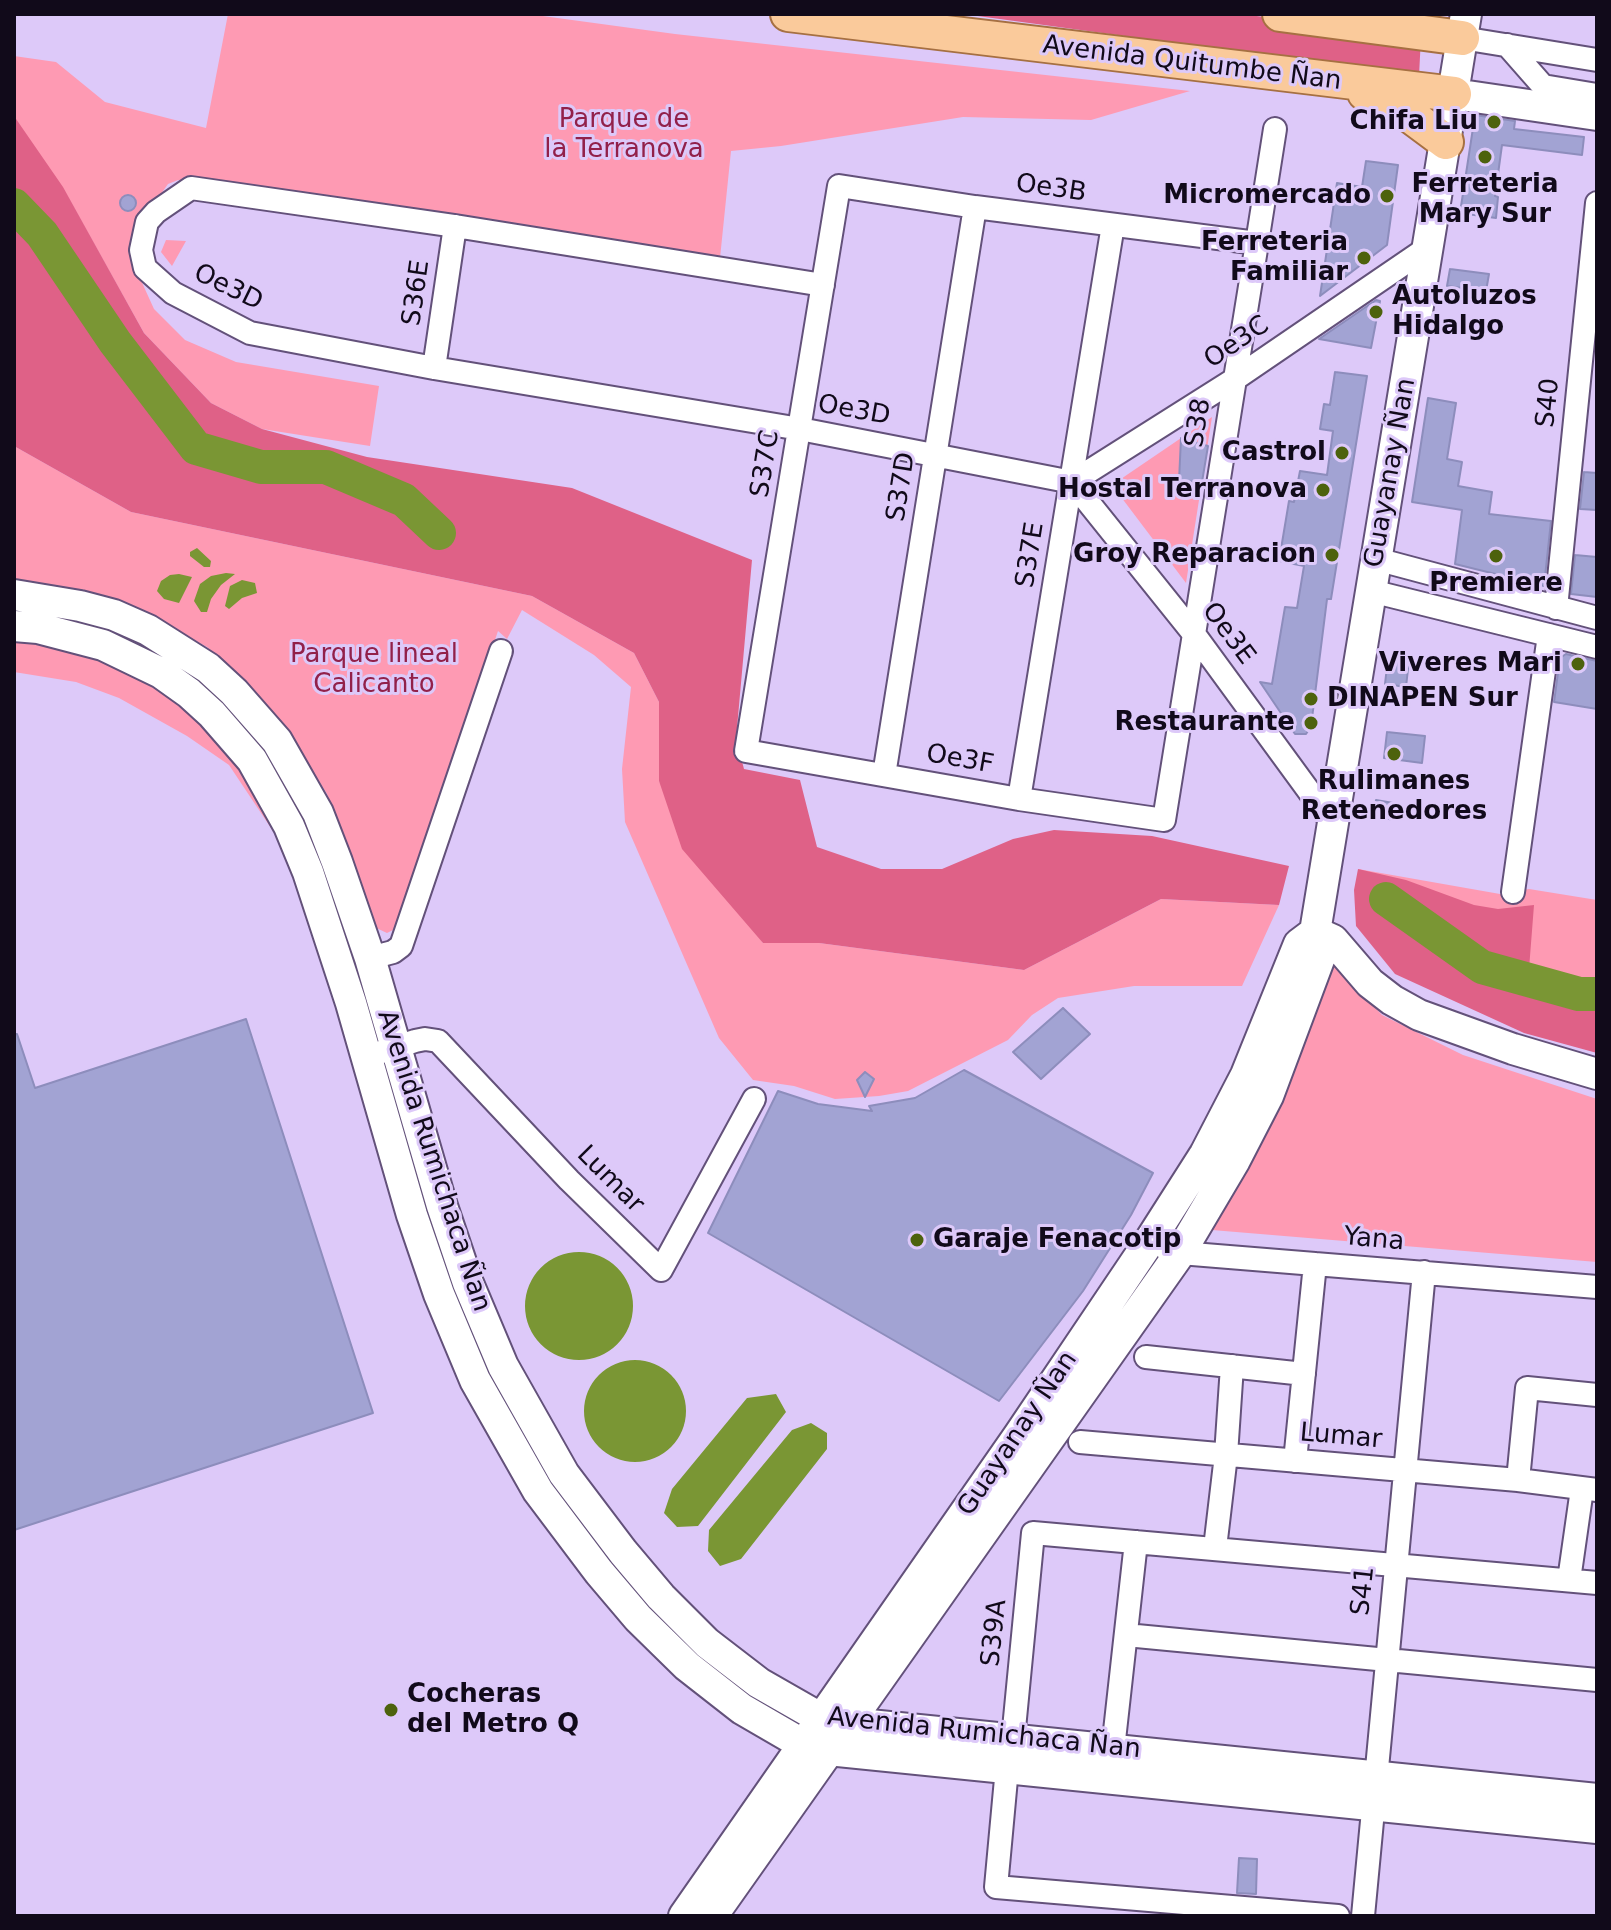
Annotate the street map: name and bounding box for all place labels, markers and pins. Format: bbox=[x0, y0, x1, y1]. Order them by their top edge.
place label: Chifa Liu bbox=[1350, 106, 1478, 138]
marker: Chifa Liu bbox=[1485, 113, 1503, 131]
marker: Ferreteria Mary Sur bbox=[1476, 148, 1494, 166]
place label: Ferreteria Mary Sur bbox=[1412, 169, 1558, 230]
place label: Micromercado bbox=[1163, 180, 1371, 212]
marker: Micromercado bbox=[1378, 187, 1396, 205]
place label: Ferreteria Familiar bbox=[1201, 227, 1348, 288]
marker: Ferreteria Familiar bbox=[1355, 249, 1373, 267]
place label: Autoluzos Hidalgo bbox=[1392, 281, 1537, 342]
marker: Autoluzos Hidalgo bbox=[1367, 303, 1385, 321]
place label: Castrol bbox=[1222, 437, 1326, 469]
marker: Castrol bbox=[1333, 444, 1351, 462]
place label: Hostal Terranova bbox=[1058, 474, 1307, 506]
marker: Hostal Terranova bbox=[1314, 481, 1332, 499]
place label: Groy Reparacion bbox=[1073, 539, 1316, 571]
marker: Groy Reparacion bbox=[1323, 546, 1341, 564]
marker: Premiere bbox=[1487, 547, 1505, 565]
place label: Premiere bbox=[1429, 568, 1563, 600]
place label: Viveres Mari bbox=[1379, 648, 1562, 680]
marker: Viveres Mari bbox=[1569, 655, 1587, 673]
place label: DINAPEN Sur bbox=[1327, 683, 1518, 715]
marker: DINAPEN Sur bbox=[1302, 690, 1320, 708]
place label: Restaurante bbox=[1114, 707, 1295, 739]
marker: Restaurante bbox=[1302, 714, 1320, 732]
marker: Rulimanes Retenedores bbox=[1385, 745, 1403, 763]
place label: Rulimanes Retenedores bbox=[1301, 766, 1487, 828]
place label: Garaje Fenacotip bbox=[933, 1224, 1181, 1256]
marker: Garaje Fenacotip bbox=[908, 1231, 926, 1249]
place label: Cocheras del Metro Q bbox=[407, 1679, 579, 1740]
marker: Cocheras del Metro Q bbox=[382, 1701, 400, 1719]

